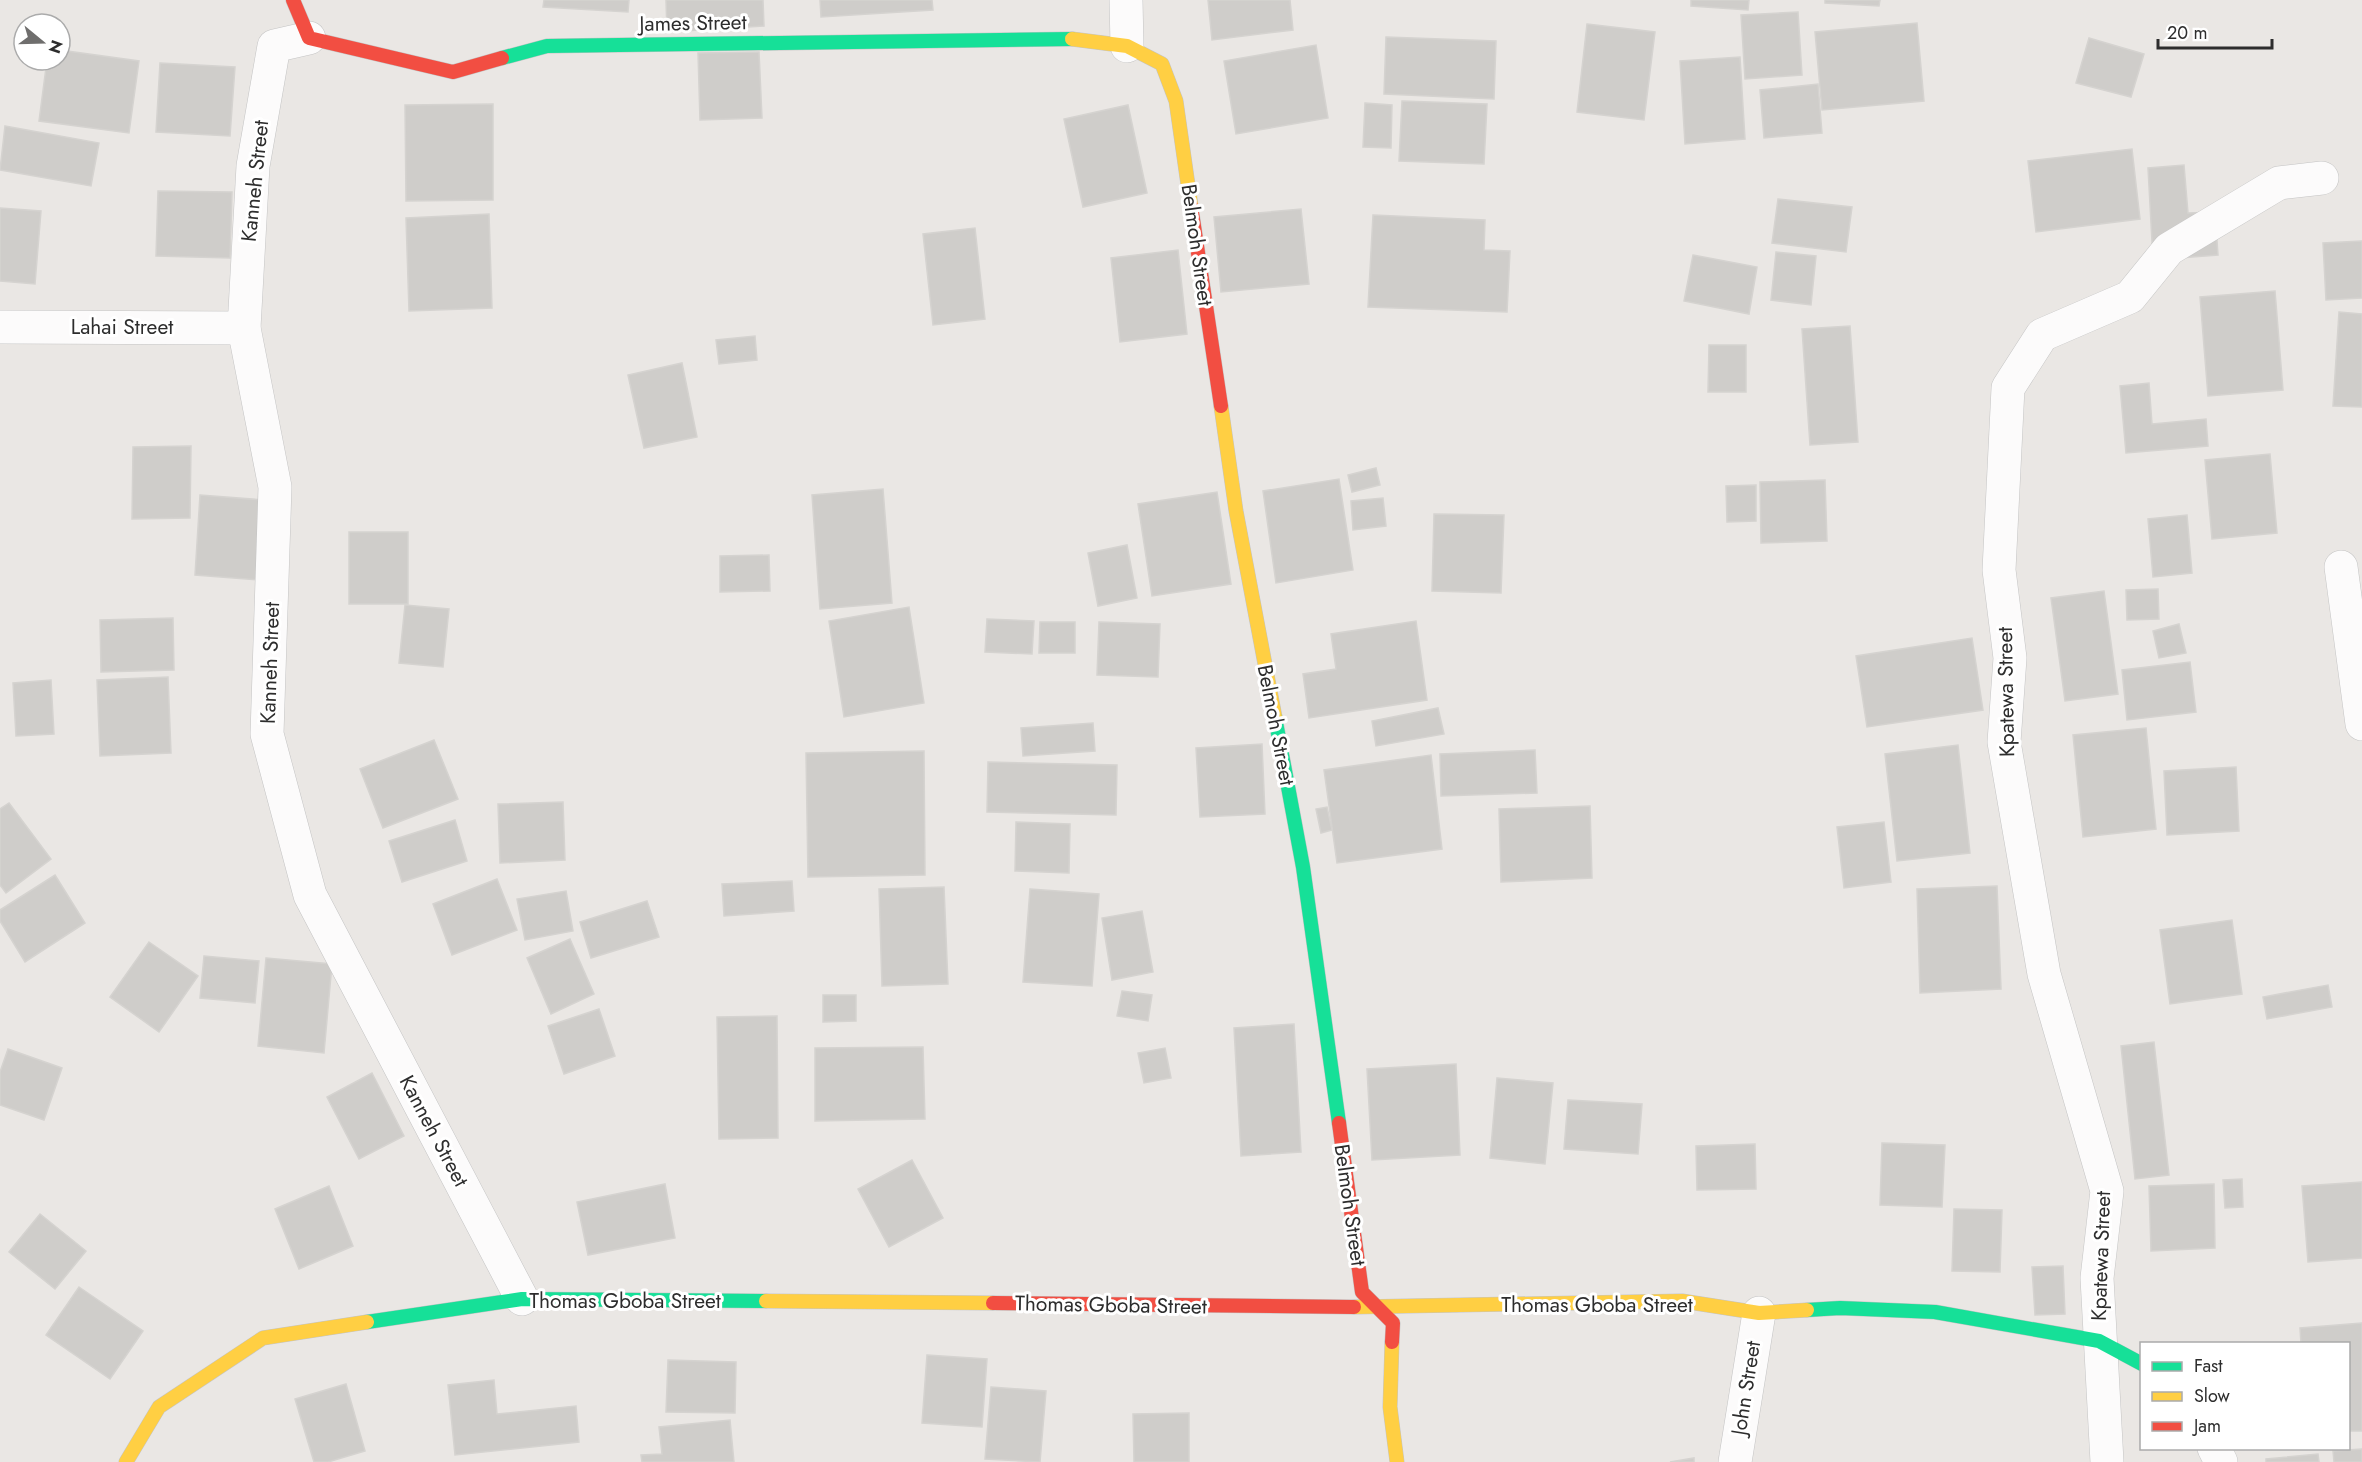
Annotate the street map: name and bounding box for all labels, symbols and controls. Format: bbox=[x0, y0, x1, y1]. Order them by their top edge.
street label: James Street bbox=[636, 7, 747, 39]
north arrow bbox=[12, 12, 72, 72]
scale bar bbox=[2158, 12, 2272, 50]
text: 20 m bbox=[2167, 20, 2207, 46]
text: N bbox=[43, 37, 69, 56]
street label: Kanneh Street bbox=[234, 119, 276, 243]
street label: Belmoh Street bbox=[1174, 182, 1220, 308]
street label: Lahai Street bbox=[71, 312, 173, 342]
street label: Kanneh Street bbox=[253, 601, 287, 725]
street label: Kpatewa Street bbox=[1990, 627, 2022, 757]
street label: Belmoh Street bbox=[1250, 662, 1302, 788]
street label: Kanneh Street bbox=[392, 1070, 476, 1192]
street label: Belmoh Street bbox=[1327, 1142, 1373, 1268]
street label: Kpatewa Street bbox=[2084, 1190, 2118, 1322]
street label: Thomas Gboba Street bbox=[529, 1286, 721, 1316]
street label: Thomas Gboba Street bbox=[1015, 1288, 1207, 1322]
street label: Thomas Gboba Street bbox=[1501, 1290, 1693, 1320]
street label: John Street bbox=[1723, 1339, 1768, 1440]
legend bbox=[2140, 1342, 2350, 1450]
text: Fast bbox=[2194, 1353, 2223, 1379]
text: Slow bbox=[2194, 1383, 2231, 1409]
text: Jam bbox=[2192, 1413, 2221, 1439]

